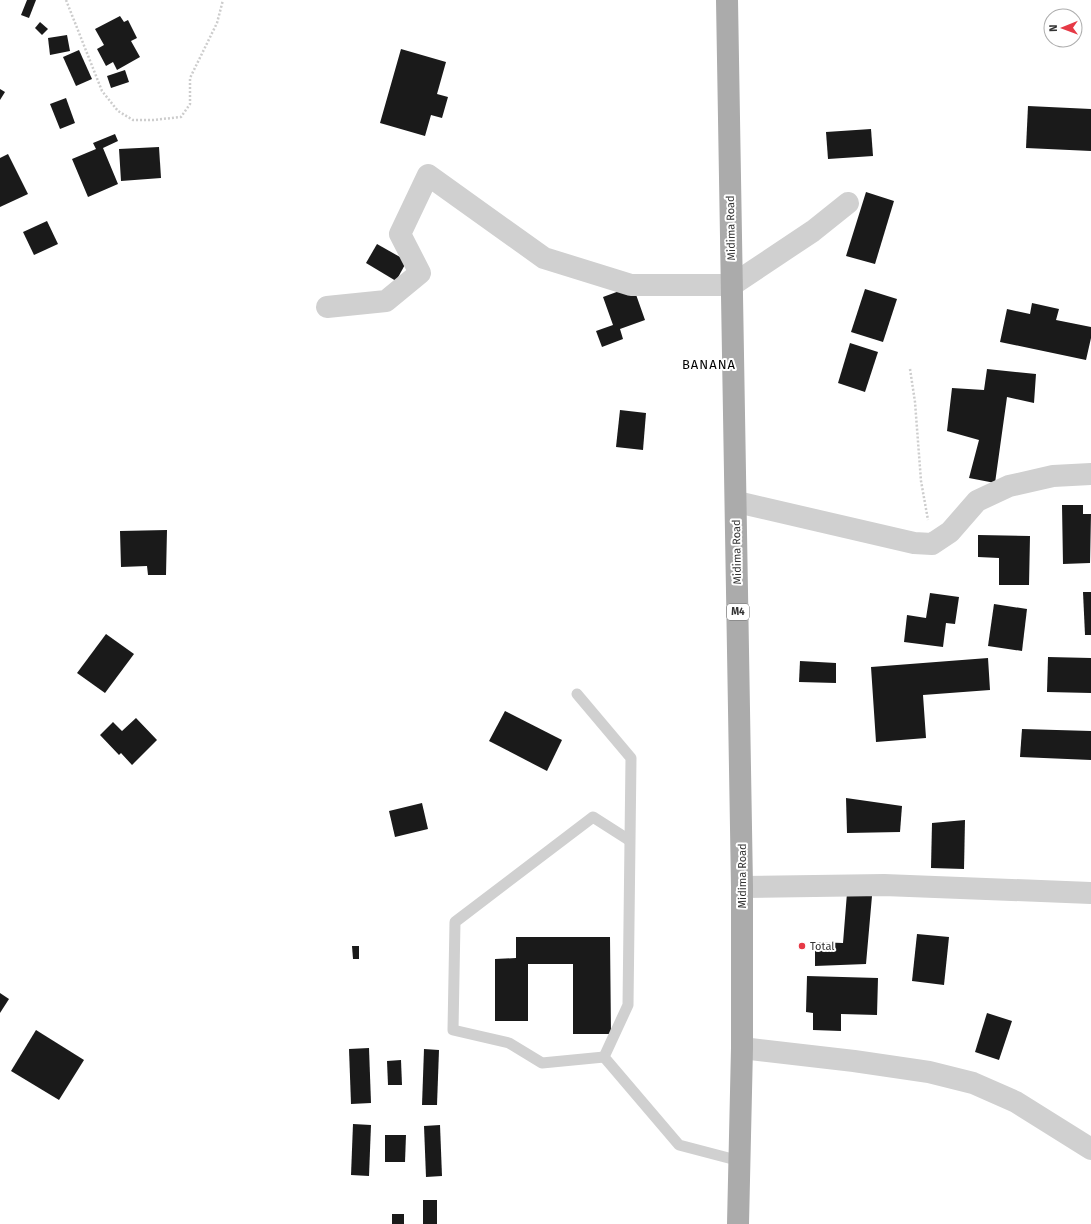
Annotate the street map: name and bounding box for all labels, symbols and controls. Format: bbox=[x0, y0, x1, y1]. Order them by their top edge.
north arrow bbox=[1043, 8, 1083, 48]
text: N bbox=[1047, 24, 1060, 32]
street label: Midima Road bbox=[724, 195, 738, 261]
district label: BANANA bbox=[682, 357, 736, 372]
street label: Midima Road bbox=[730, 519, 744, 585]
road number: M4 bbox=[727, 604, 749, 620]
street label: Midima Road bbox=[736, 843, 749, 909]
place label: Total bbox=[810, 940, 835, 953]
marker: Total bbox=[797, 941, 807, 951]

